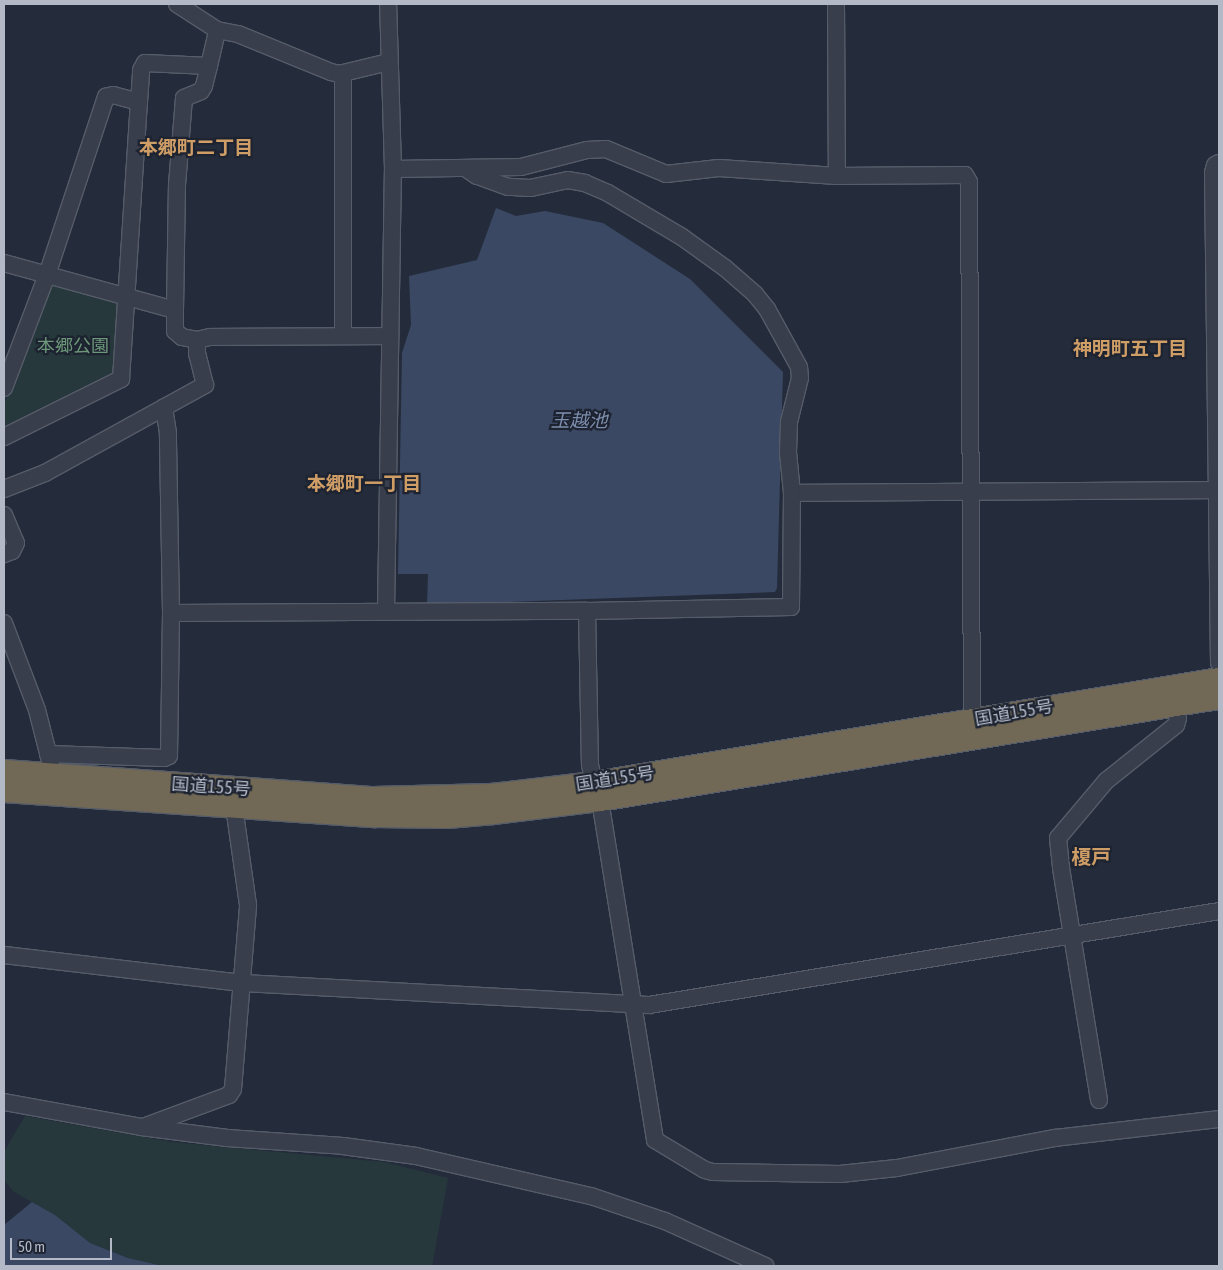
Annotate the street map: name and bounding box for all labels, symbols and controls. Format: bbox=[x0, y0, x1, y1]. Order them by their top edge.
district label: 本郷町二丁目 bbox=[139, 137, 253, 159]
park label: 本郷公園 bbox=[37, 335, 109, 357]
district label: 神明町五丁目 bbox=[1073, 338, 1187, 360]
water label: 玉越池 bbox=[551, 410, 607, 432]
district label: 本郷町一丁目 bbox=[307, 473, 421, 495]
street label: 国道155号 bbox=[973, 695, 1055, 731]
street label: 国道155号 bbox=[574, 762, 656, 796]
street label: 国道155号 bbox=[171, 773, 251, 801]
district label: 榎戸 bbox=[1071, 844, 1111, 868]
scale bar bbox=[12, 1228, 115, 1260]
text: 50 m bbox=[18, 1238, 45, 1255]

